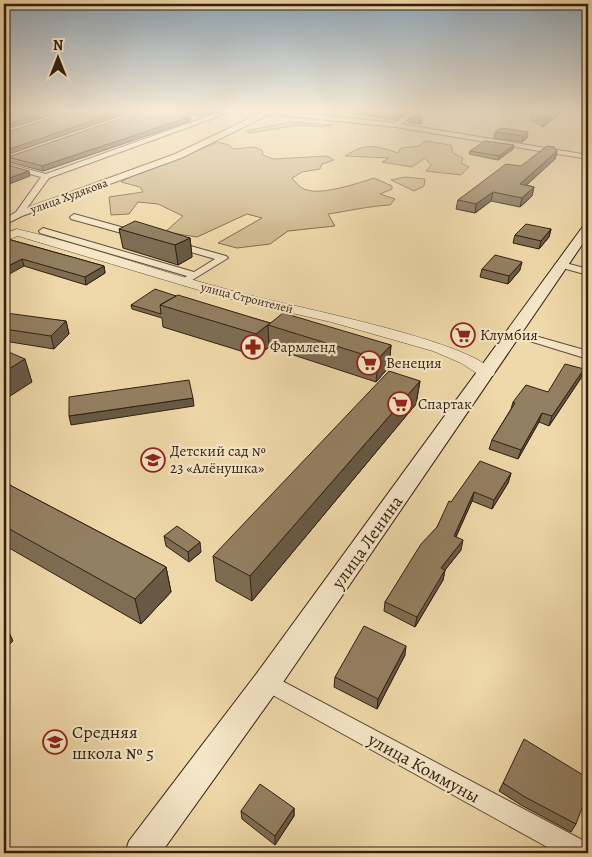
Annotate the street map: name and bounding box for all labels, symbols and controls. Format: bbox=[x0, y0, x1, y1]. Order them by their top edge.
north arrow bbox=[32, 32, 82, 82]
text: N bbox=[53, 36, 63, 55]
street label: улица Худякова bbox=[27, 174, 110, 218]
street label: улица Строителей bbox=[198, 279, 295, 317]
supermarket icon: Клумбия bbox=[450, 322, 476, 348]
place label: Клумбия bbox=[480, 325, 538, 345]
pharmacy icon: Фармленд bbox=[240, 334, 266, 360]
place label: Фармленд bbox=[270, 337, 336, 357]
supermarket icon: Венеция bbox=[356, 350, 382, 376]
place label: Венеция bbox=[386, 353, 442, 373]
supermarket icon: Спартак bbox=[387, 391, 413, 417]
place label: Спартак bbox=[418, 394, 472, 414]
place label: Детский сад № 23 «Алёнушка» bbox=[170, 441, 266, 478]
school or university icon: Детский сад № 23 «Алёнушка» bbox=[140, 447, 166, 473]
street label: улица Ленина bbox=[325, 490, 408, 594]
place label: Средняя школа № 5 bbox=[72, 720, 154, 765]
street label: улица Коммуны bbox=[363, 727, 484, 809]
school or university icon: Средняя школа № 5 bbox=[42, 729, 68, 755]

